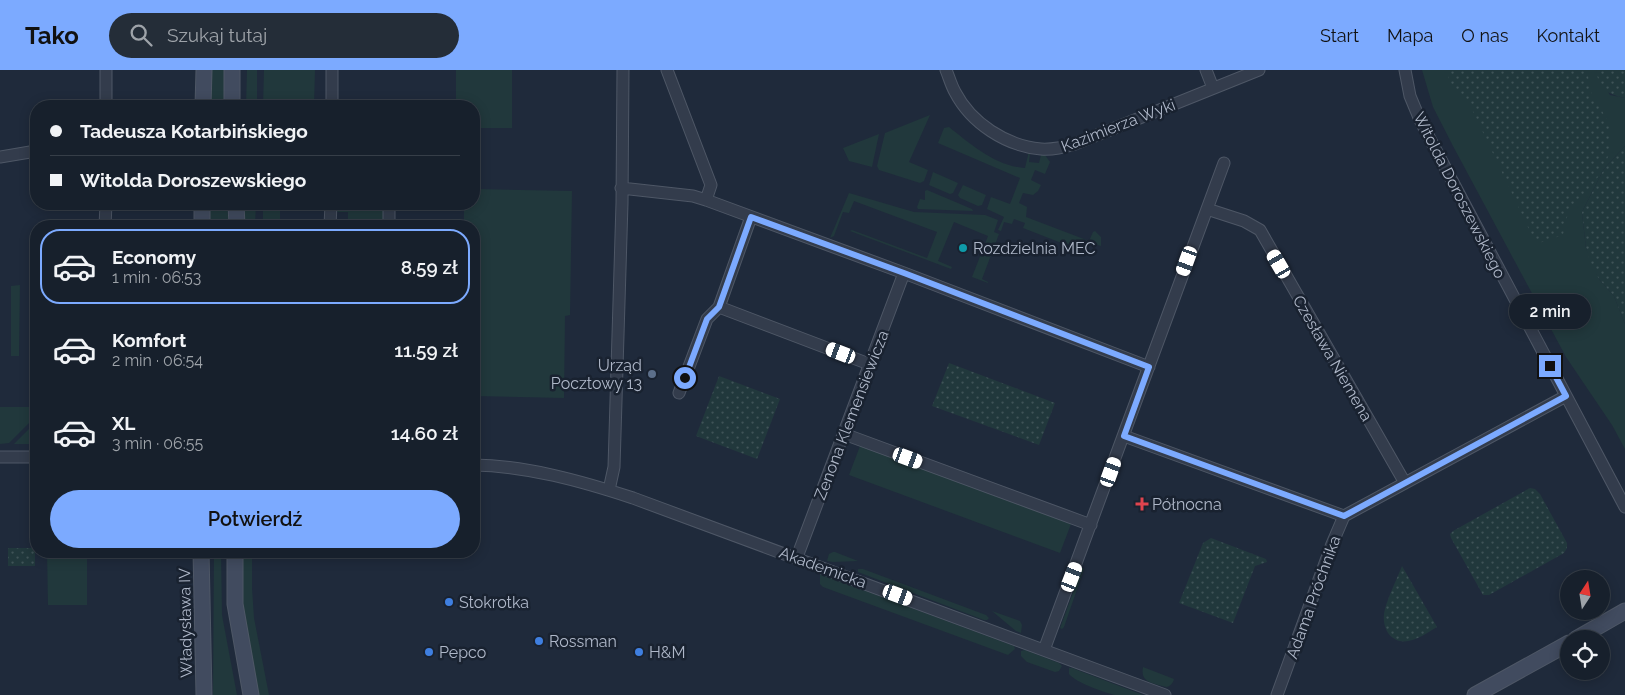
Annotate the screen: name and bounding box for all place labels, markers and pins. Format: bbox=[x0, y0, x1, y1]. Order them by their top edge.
place label: Rozdzielnia MEC bbox=[973, 239, 1095, 258]
marker: Rozdzielnia MEC bbox=[957, 242, 969, 254]
place label: Urząd Pocztowy 13 bbox=[551, 356, 642, 393]
marker: Urząd Pocztowy 13 bbox=[646, 368, 658, 380]
place label: Północna bbox=[1152, 495, 1222, 514]
marker: Północna bbox=[1136, 498, 1148, 510]
place label: Stokrotka bbox=[459, 593, 529, 612]
marker: Stokrotka bbox=[443, 596, 455, 608]
place label: Rossman bbox=[549, 632, 617, 651]
marker: Rossman bbox=[533, 635, 545, 647]
place label: Pepco bbox=[439, 643, 486, 662]
place label: H&M bbox=[649, 643, 686, 662]
marker: Pepco bbox=[423, 646, 435, 658]
marker: H&M bbox=[633, 646, 645, 658]

